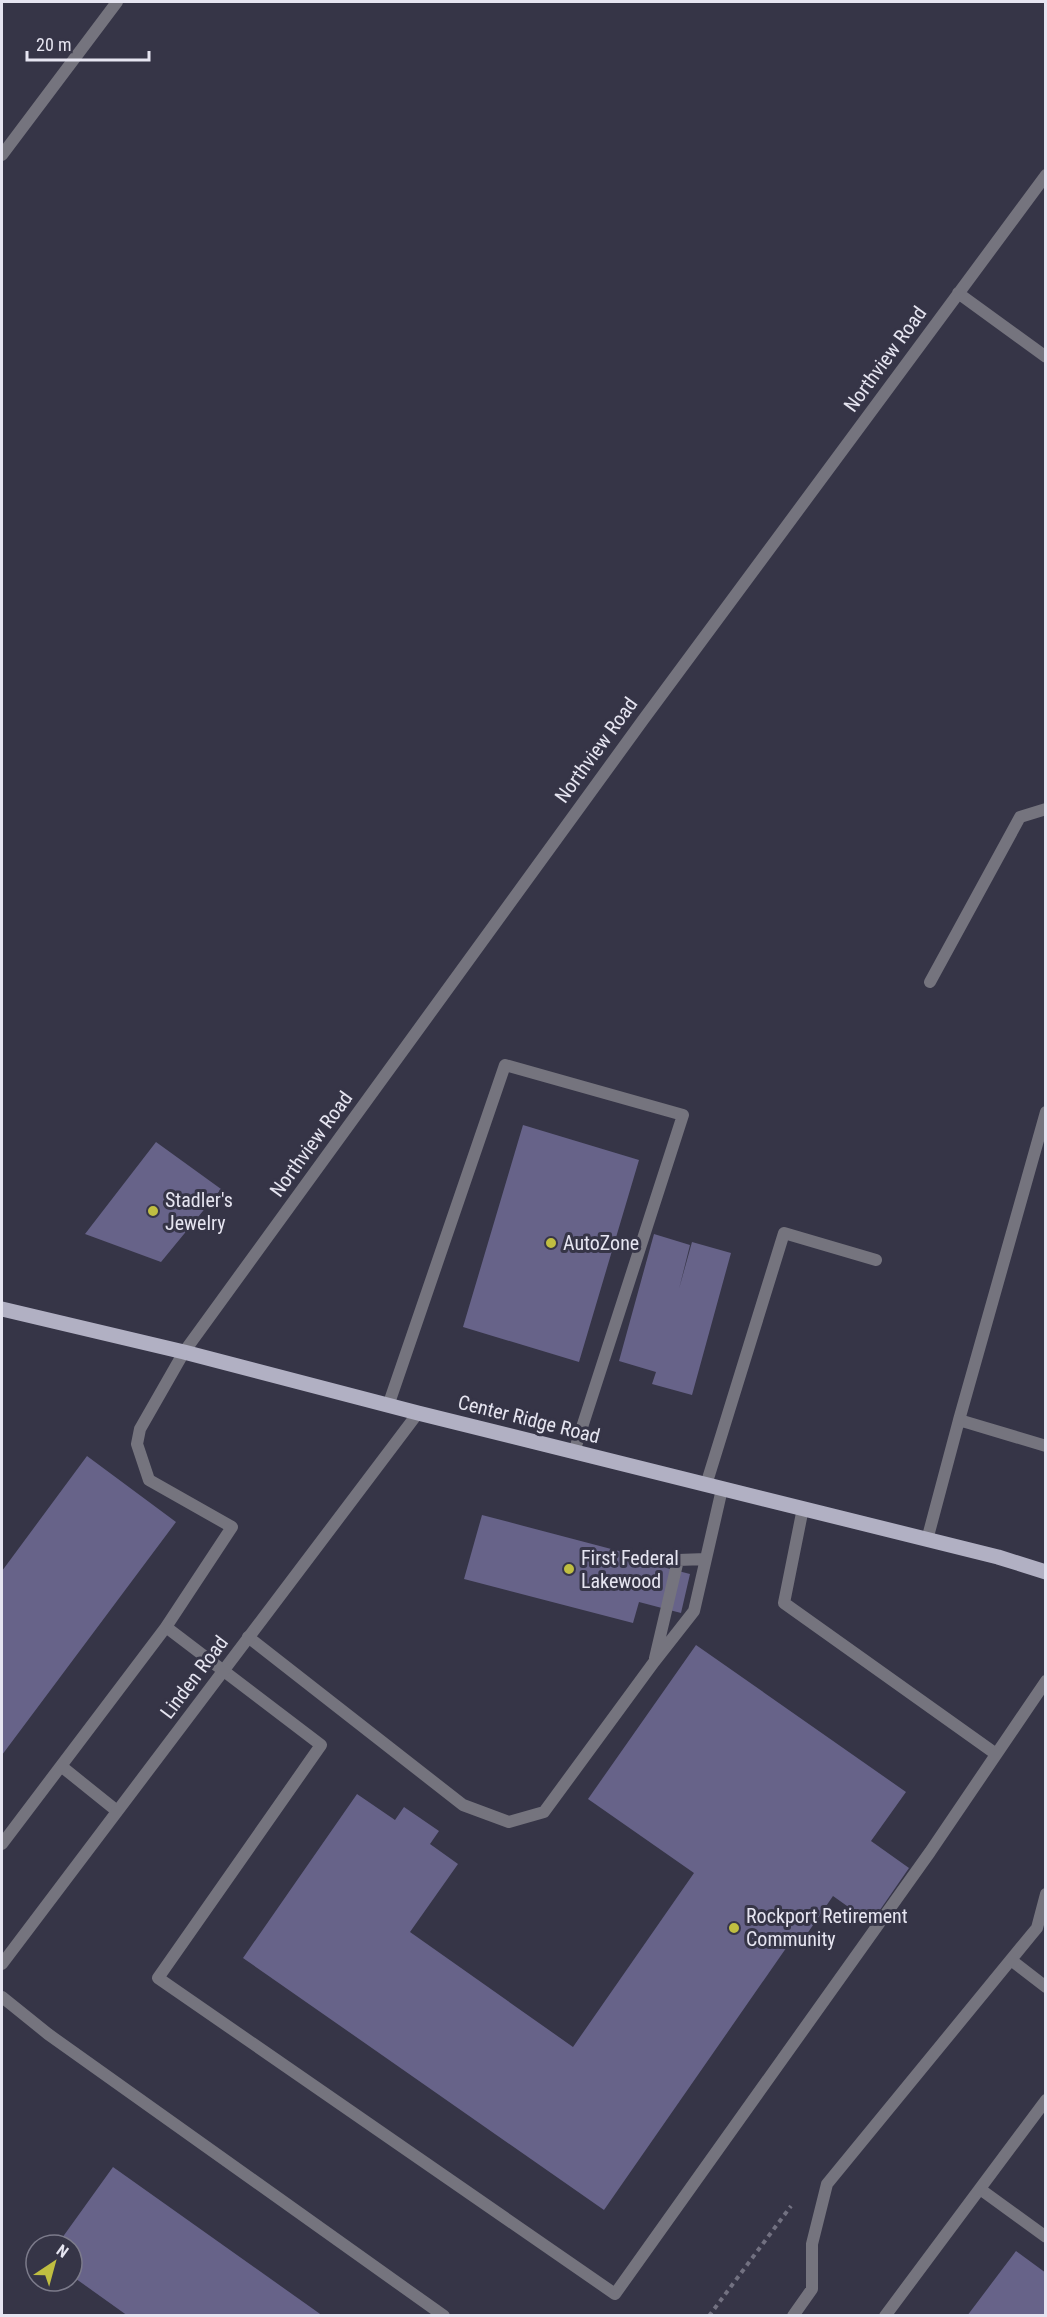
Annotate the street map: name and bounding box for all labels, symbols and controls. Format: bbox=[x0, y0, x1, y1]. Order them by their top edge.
scale bar bbox=[27, 24, 148, 62]
text: 20 m bbox=[36, 34, 71, 55]
street label: Northview Road bbox=[839, 301, 931, 417]
street label: Northview Road bbox=[550, 692, 642, 808]
street label: Northview Road bbox=[265, 1086, 357, 1202]
place label: Stadler's Jewelry bbox=[165, 1188, 233, 1235]
marker: Stadler's Jewelry bbox=[146, 1204, 160, 1218]
place label: AutoZone bbox=[563, 1231, 639, 1255]
marker: AutoZone bbox=[544, 1236, 558, 1250]
street label: Center Ridge Road bbox=[456, 1390, 602, 1448]
place label: First Federal Lakewood bbox=[581, 1546, 679, 1593]
marker: First Federal Lakewood bbox=[562, 1562, 576, 1576]
street label: Linden Road bbox=[155, 1631, 233, 1723]
place label: Rockport Retirement Community bbox=[746, 1904, 908, 1951]
marker: Rockport Retirement Community bbox=[727, 1921, 741, 1935]
north arrow bbox=[24, 2233, 84, 2293]
text: N bbox=[53, 2241, 72, 2262]

